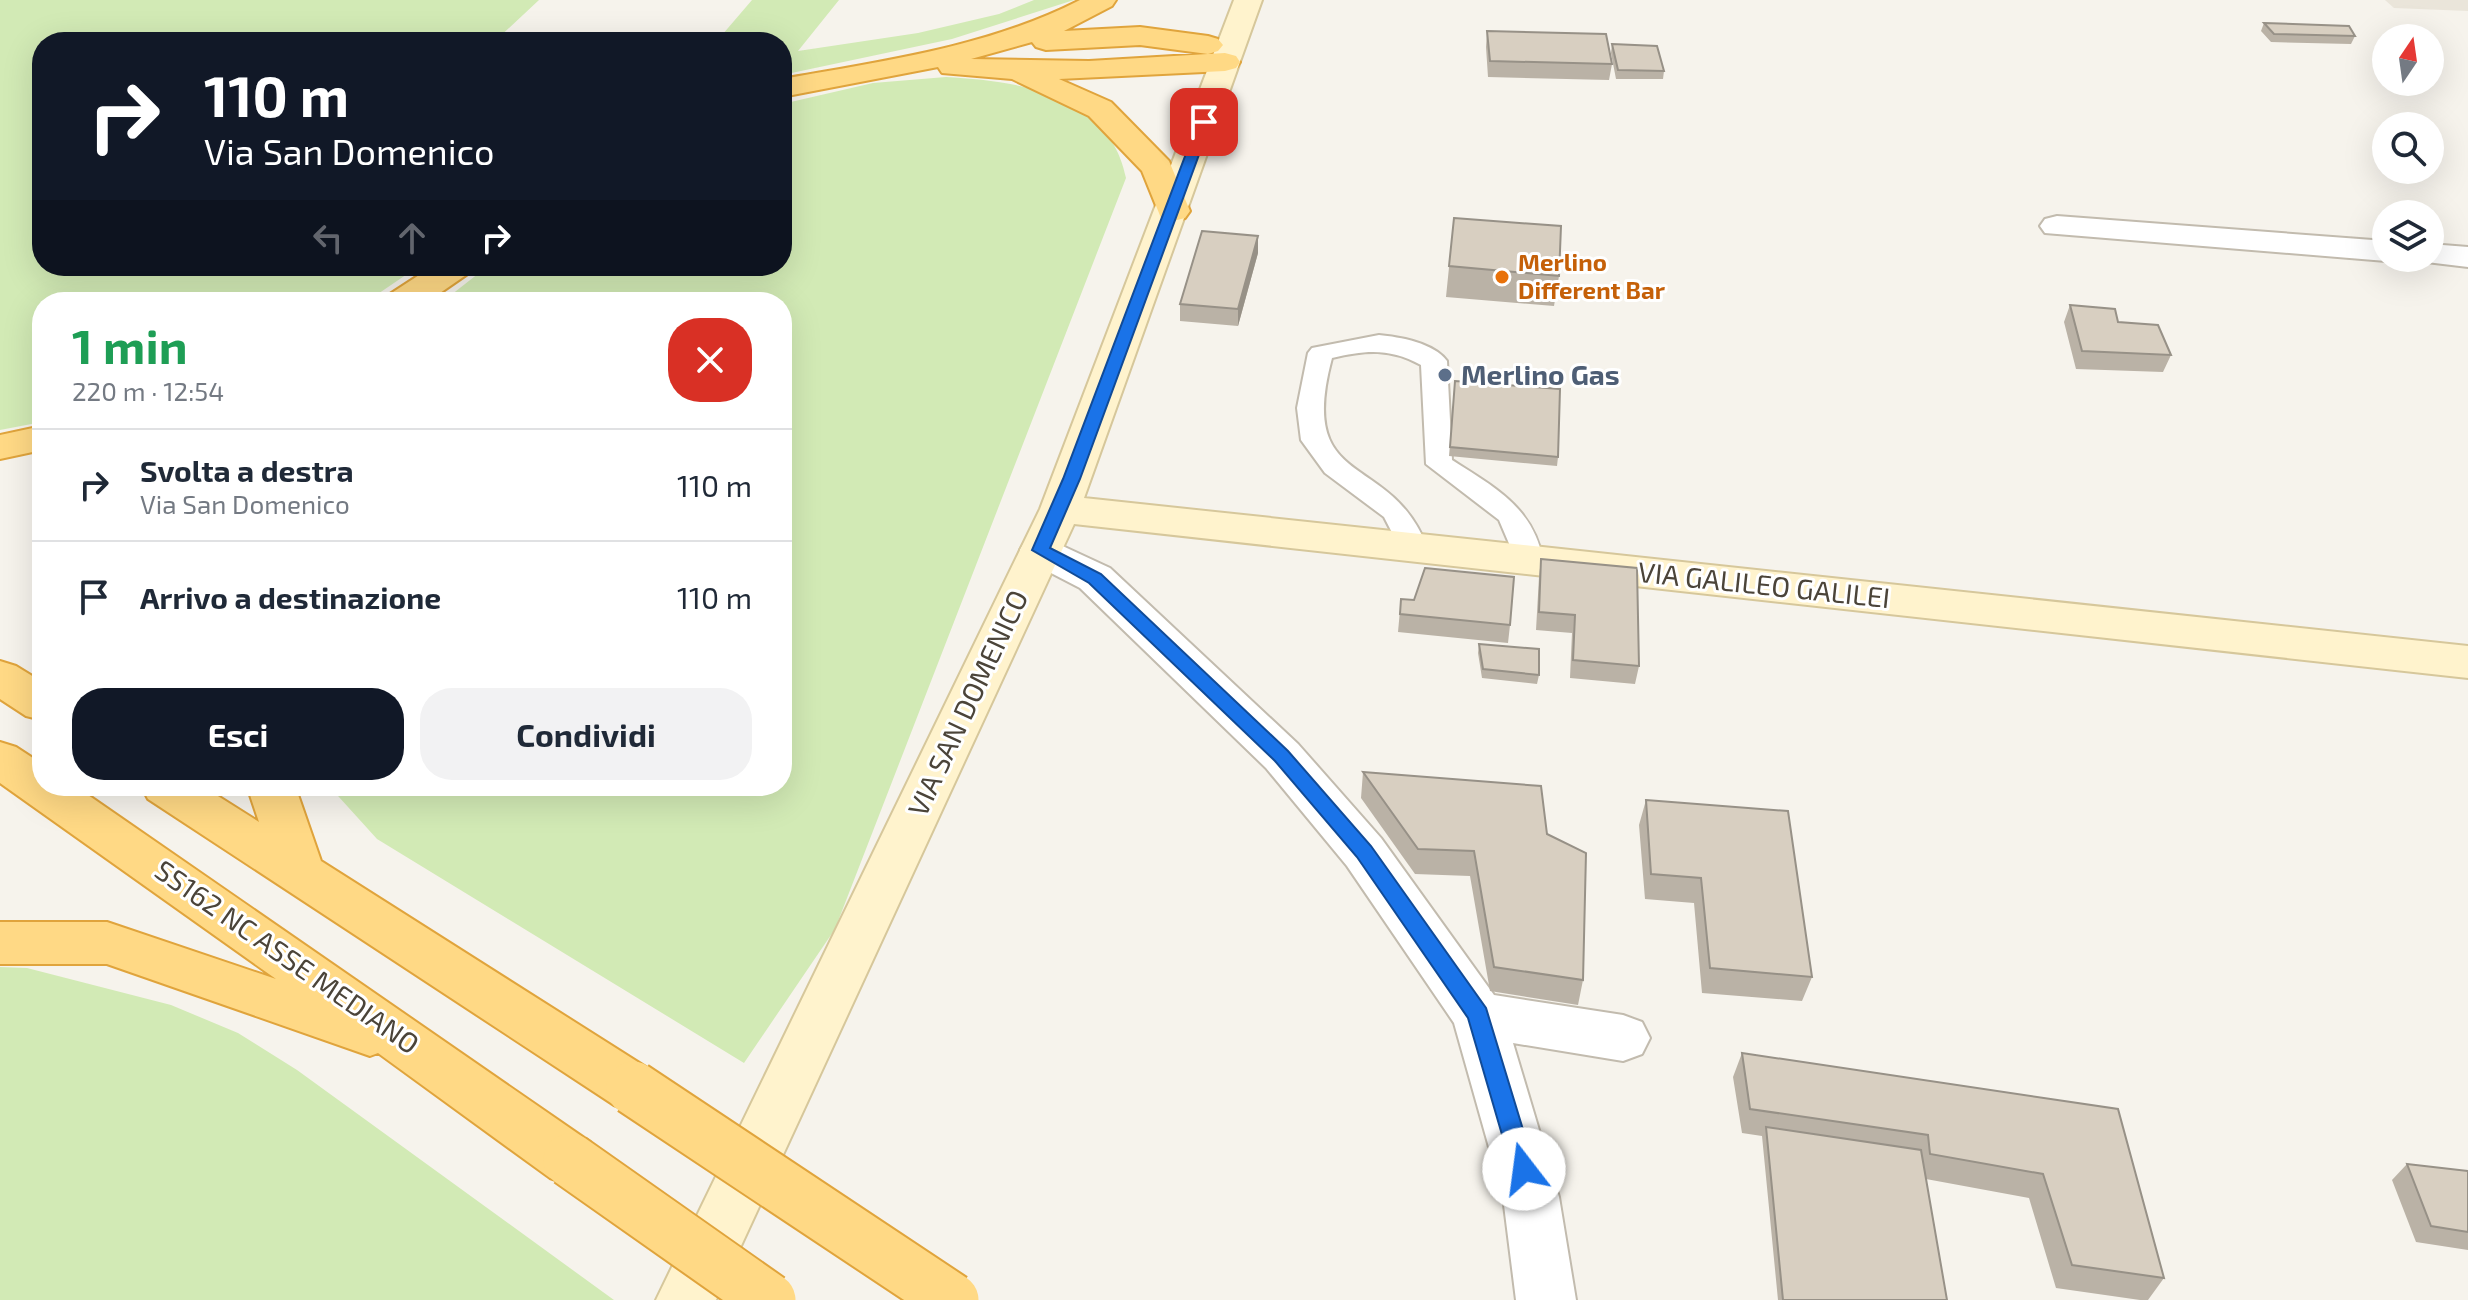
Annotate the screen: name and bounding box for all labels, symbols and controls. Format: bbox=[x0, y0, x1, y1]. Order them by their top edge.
north arrow bbox=[2372, 24, 2444, 96]
map controls bbox=[2372, 24, 2444, 272]
text: 110 m bbox=[204, 61, 349, 128]
icon: right bbox=[72, 64, 176, 168]
pin bbox=[1170, 88, 1238, 156]
icon: arrive bbox=[1182, 100, 1226, 144]
button: search bbox=[2372, 112, 2444, 184]
text: Via San Domenico bbox=[204, 129, 494, 172]
button: layers bbox=[2372, 200, 2444, 272]
icon: left bbox=[306, 216, 350, 260]
icon: ahead bbox=[390, 216, 434, 260]
icon: right bbox=[474, 216, 518, 260]
place label: Merlino Different Bar bbox=[1518, 247, 1666, 304]
marker: Merlino Different Bar bbox=[1493, 268, 1511, 286]
text: 1 min bbox=[72, 316, 188, 374]
button: close bbox=[668, 318, 752, 402]
place label: Merlino Gas bbox=[1461, 357, 1620, 391]
marker: Merlino Gas bbox=[1436, 366, 1454, 384]
text: 220 m · 12:54 bbox=[72, 375, 224, 406]
text: Svolta a destra bbox=[140, 452, 354, 488]
icon: right bbox=[72, 463, 116, 507]
text: 110 m bbox=[677, 467, 752, 503]
text: Via San Domenico bbox=[140, 488, 350, 519]
street label: VIA GALILEO GALILEI bbox=[1636, 554, 1892, 614]
icon: arrive bbox=[72, 575, 116, 619]
text: Arrivo a destinazione bbox=[140, 579, 441, 615]
text: 110 m bbox=[677, 579, 752, 615]
street label: VIA SAN DOMENICO bbox=[900, 584, 1034, 821]
button: Esci bbox=[72, 688, 404, 780]
button: Condividi bbox=[420, 688, 752, 780]
street label: SS162 NC ASSE MEDIANO bbox=[149, 852, 426, 1060]
position arrow bbox=[1482, 1127, 1566, 1211]

